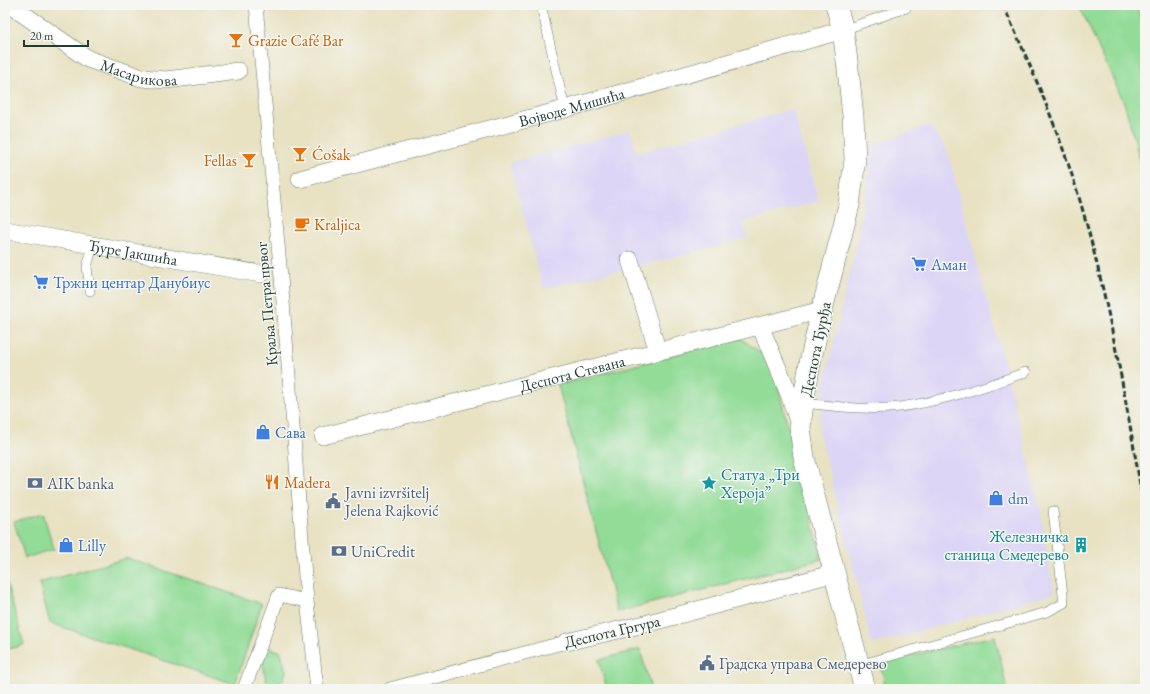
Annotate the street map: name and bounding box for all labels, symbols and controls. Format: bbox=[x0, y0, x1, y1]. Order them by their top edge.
scale bar bbox=[24, 22, 88, 48]
text: 20 m bbox=[30, 28, 54, 44]
place label: Grazie Café Bar bbox=[248, 30, 344, 51]
bar icon: Grazie Café Bar bbox=[227, 31, 245, 49]
street label: Масарикова bbox=[98, 54, 179, 91]
street label: Војводе Мишића bbox=[516, 82, 628, 132]
place label: Ćošak bbox=[312, 144, 351, 165]
bar icon: Ćošak bbox=[291, 145, 309, 163]
place label: Fellas bbox=[204, 150, 237, 171]
bar icon: Fellas bbox=[240, 151, 258, 169]
place label: Kraljica bbox=[314, 214, 361, 235]
cafe icon: Kraljica bbox=[293, 215, 311, 233]
street label: Ђуре Јакшића bbox=[87, 235, 180, 271]
street label: Краља Петра првог bbox=[251, 241, 282, 367]
place label: Аман bbox=[930, 254, 967, 275]
supermarket icon: Аман bbox=[910, 255, 928, 273]
place label: Тржни центар Данубиус bbox=[53, 272, 211, 293]
supermarket icon: Тржни центар Данубиус bbox=[32, 273, 50, 291]
street label: Деспота Ђурђа bbox=[795, 299, 836, 399]
street label: Деспота Стевана bbox=[517, 350, 628, 397]
place label: Сава bbox=[275, 422, 307, 443]
shop icon: Сава bbox=[254, 423, 272, 441]
place label: Статуа „Три Хероја” bbox=[720, 464, 800, 503]
place label: Madera bbox=[284, 472, 331, 493]
place label: AIK banka bbox=[46, 473, 115, 494]
restaurant icon: Madera bbox=[263, 473, 281, 491]
bank icon: AIK banka bbox=[26, 474, 44, 492]
place icon: Статуа „Три Хероја” bbox=[700, 474, 718, 492]
place label: Javni izvršitelj Jelena Rajković bbox=[343, 482, 439, 521]
place label: dm bbox=[1008, 488, 1029, 509]
shop icon: dm bbox=[987, 489, 1005, 507]
public building icon: Javni izvršitelj Jelena Rajković bbox=[324, 492, 342, 510]
place label: Железничка станица Смедерево bbox=[945, 526, 1070, 565]
place label: Lilly bbox=[78, 535, 107, 556]
shop icon: Lilly bbox=[57, 536, 75, 554]
building icon: Железничка станица Смедерево bbox=[1072, 536, 1090, 554]
place label: UniCredit bbox=[351, 541, 415, 562]
bank icon: UniCredit bbox=[330, 542, 348, 560]
street label: Деспота Гргура bbox=[562, 610, 663, 653]
place label: Градска управа Смедерево bbox=[719, 653, 887, 674]
public building icon: Градска управа Смедерево bbox=[698, 654, 716, 672]

